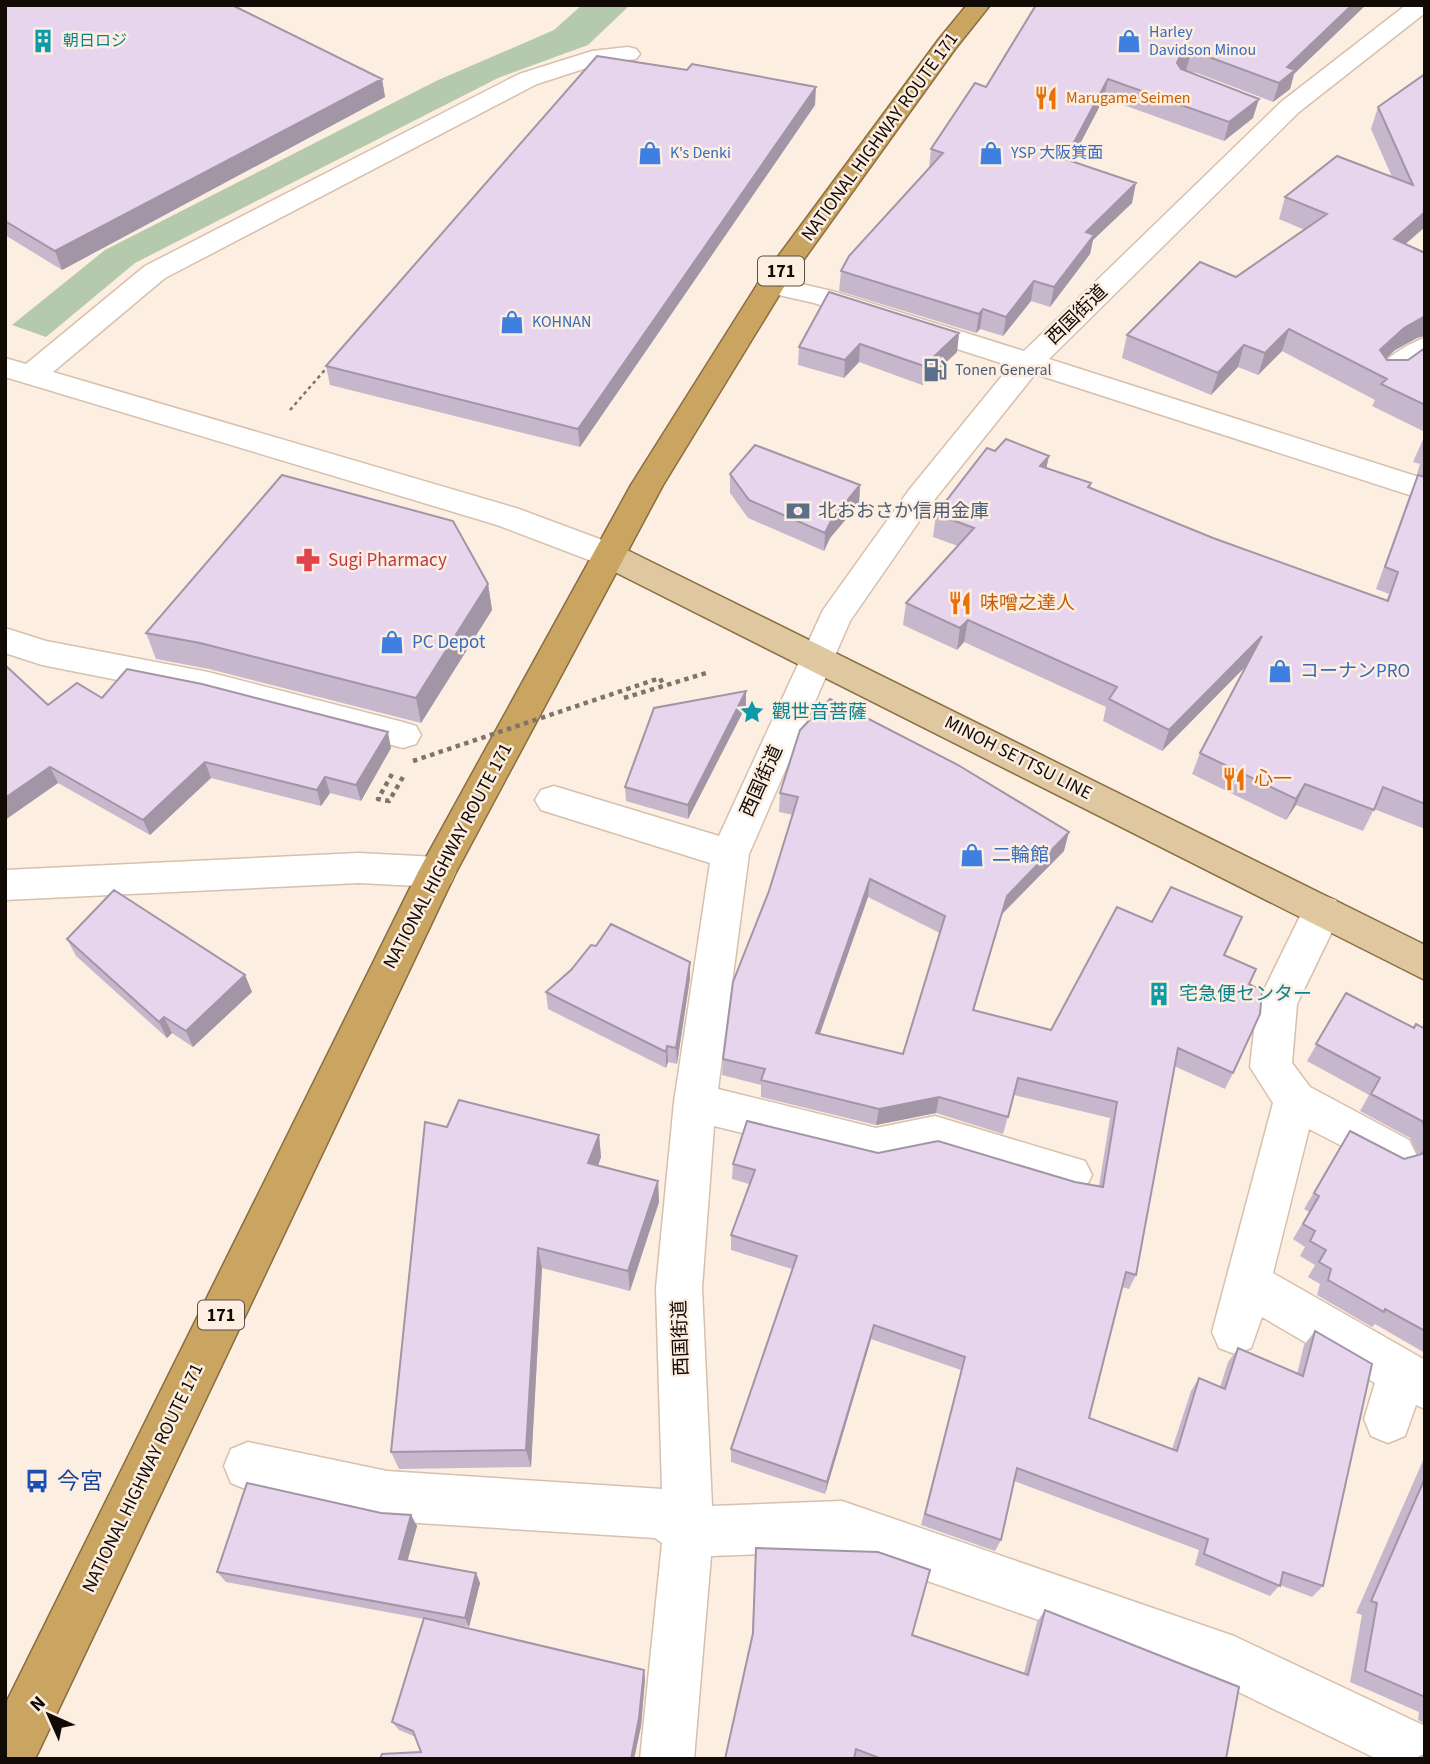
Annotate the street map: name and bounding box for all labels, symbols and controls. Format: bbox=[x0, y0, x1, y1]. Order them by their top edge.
place label: Harley Davidson Minou bbox=[1149, 21, 1256, 61]
building icon: 朝日ロジ bbox=[29, 27, 57, 55]
street label: NATIONAL HIGHWAY ROUTE 171 bbox=[795, 27, 965, 247]
shop icon: Harley Davidson Minou bbox=[1115, 27, 1143, 55]
place label: 朝日ロジ bbox=[63, 30, 127, 52]
restaurant icon: Marugame Seimen bbox=[1032, 84, 1060, 112]
place label: Marugame Seimen bbox=[1066, 87, 1191, 109]
shop icon: K's Denki bbox=[636, 139, 664, 167]
shop icon: YSP 大阪箕面 bbox=[977, 139, 1005, 167]
place label: K's Denki bbox=[670, 142, 731, 164]
place label: YSP 大阪箕面 bbox=[1010, 142, 1103, 164]
road number: 171 bbox=[758, 256, 804, 286]
street label: 西国街道 bbox=[1040, 279, 1114, 351]
shop icon: KOHNAN bbox=[498, 308, 526, 336]
place label: KOHNAN bbox=[532, 311, 591, 333]
fuel station icon: Tonen General bbox=[921, 356, 949, 384]
place label: Tonen General bbox=[955, 359, 1052, 381]
bank icon: 北おおさか信用金庫 bbox=[784, 497, 812, 525]
place label: 北おおさか信用金庫 bbox=[818, 498, 989, 525]
pharmacy icon: Sugi Pharmacy bbox=[294, 546, 322, 574]
place label: Sugi Pharmacy bbox=[328, 547, 447, 574]
restaurant icon: 味噌之達人 bbox=[946, 589, 974, 617]
place label: 味噌之達人 bbox=[980, 590, 1075, 617]
shop icon: PC Depot bbox=[378, 628, 406, 656]
place label: PC Depot bbox=[412, 629, 486, 656]
shop icon: コーナンPRO bbox=[1266, 657, 1294, 685]
place label: コーナンPRO bbox=[1300, 658, 1410, 685]
place icon: 觀世音菩薩 bbox=[738, 698, 766, 726]
place label: 觀世音菩薩 bbox=[772, 699, 867, 726]
street label: MINOH SETTSU LINE bbox=[940, 709, 1096, 807]
street label: NATIONAL HIGHWAY ROUTE 171 bbox=[377, 738, 519, 974]
street label: 西国街道 bbox=[734, 741, 790, 821]
restaurant icon: 心一 bbox=[1220, 765, 1248, 793]
place label: 心一 bbox=[1254, 766, 1292, 793]
shop icon: 二輪館 bbox=[958, 841, 986, 869]
place label: 二輪館 bbox=[992, 842, 1049, 869]
building icon: 宅急便センター bbox=[1145, 980, 1173, 1008]
place label: 宅急便センター bbox=[1179, 981, 1312, 1008]
road number: 171 bbox=[198, 1300, 244, 1330]
street label: 西国街道 bbox=[666, 1300, 696, 1376]
street label: NATIONAL HIGHWAY ROUTE 171 bbox=[76, 1359, 210, 1597]
place label: 今宮 bbox=[57, 1465, 103, 1498]
bus stop icon: 今宮 bbox=[23, 1467, 51, 1495]
north arrow bbox=[14, 1680, 84, 1750]
text: N bbox=[24, 1690, 52, 1718]

